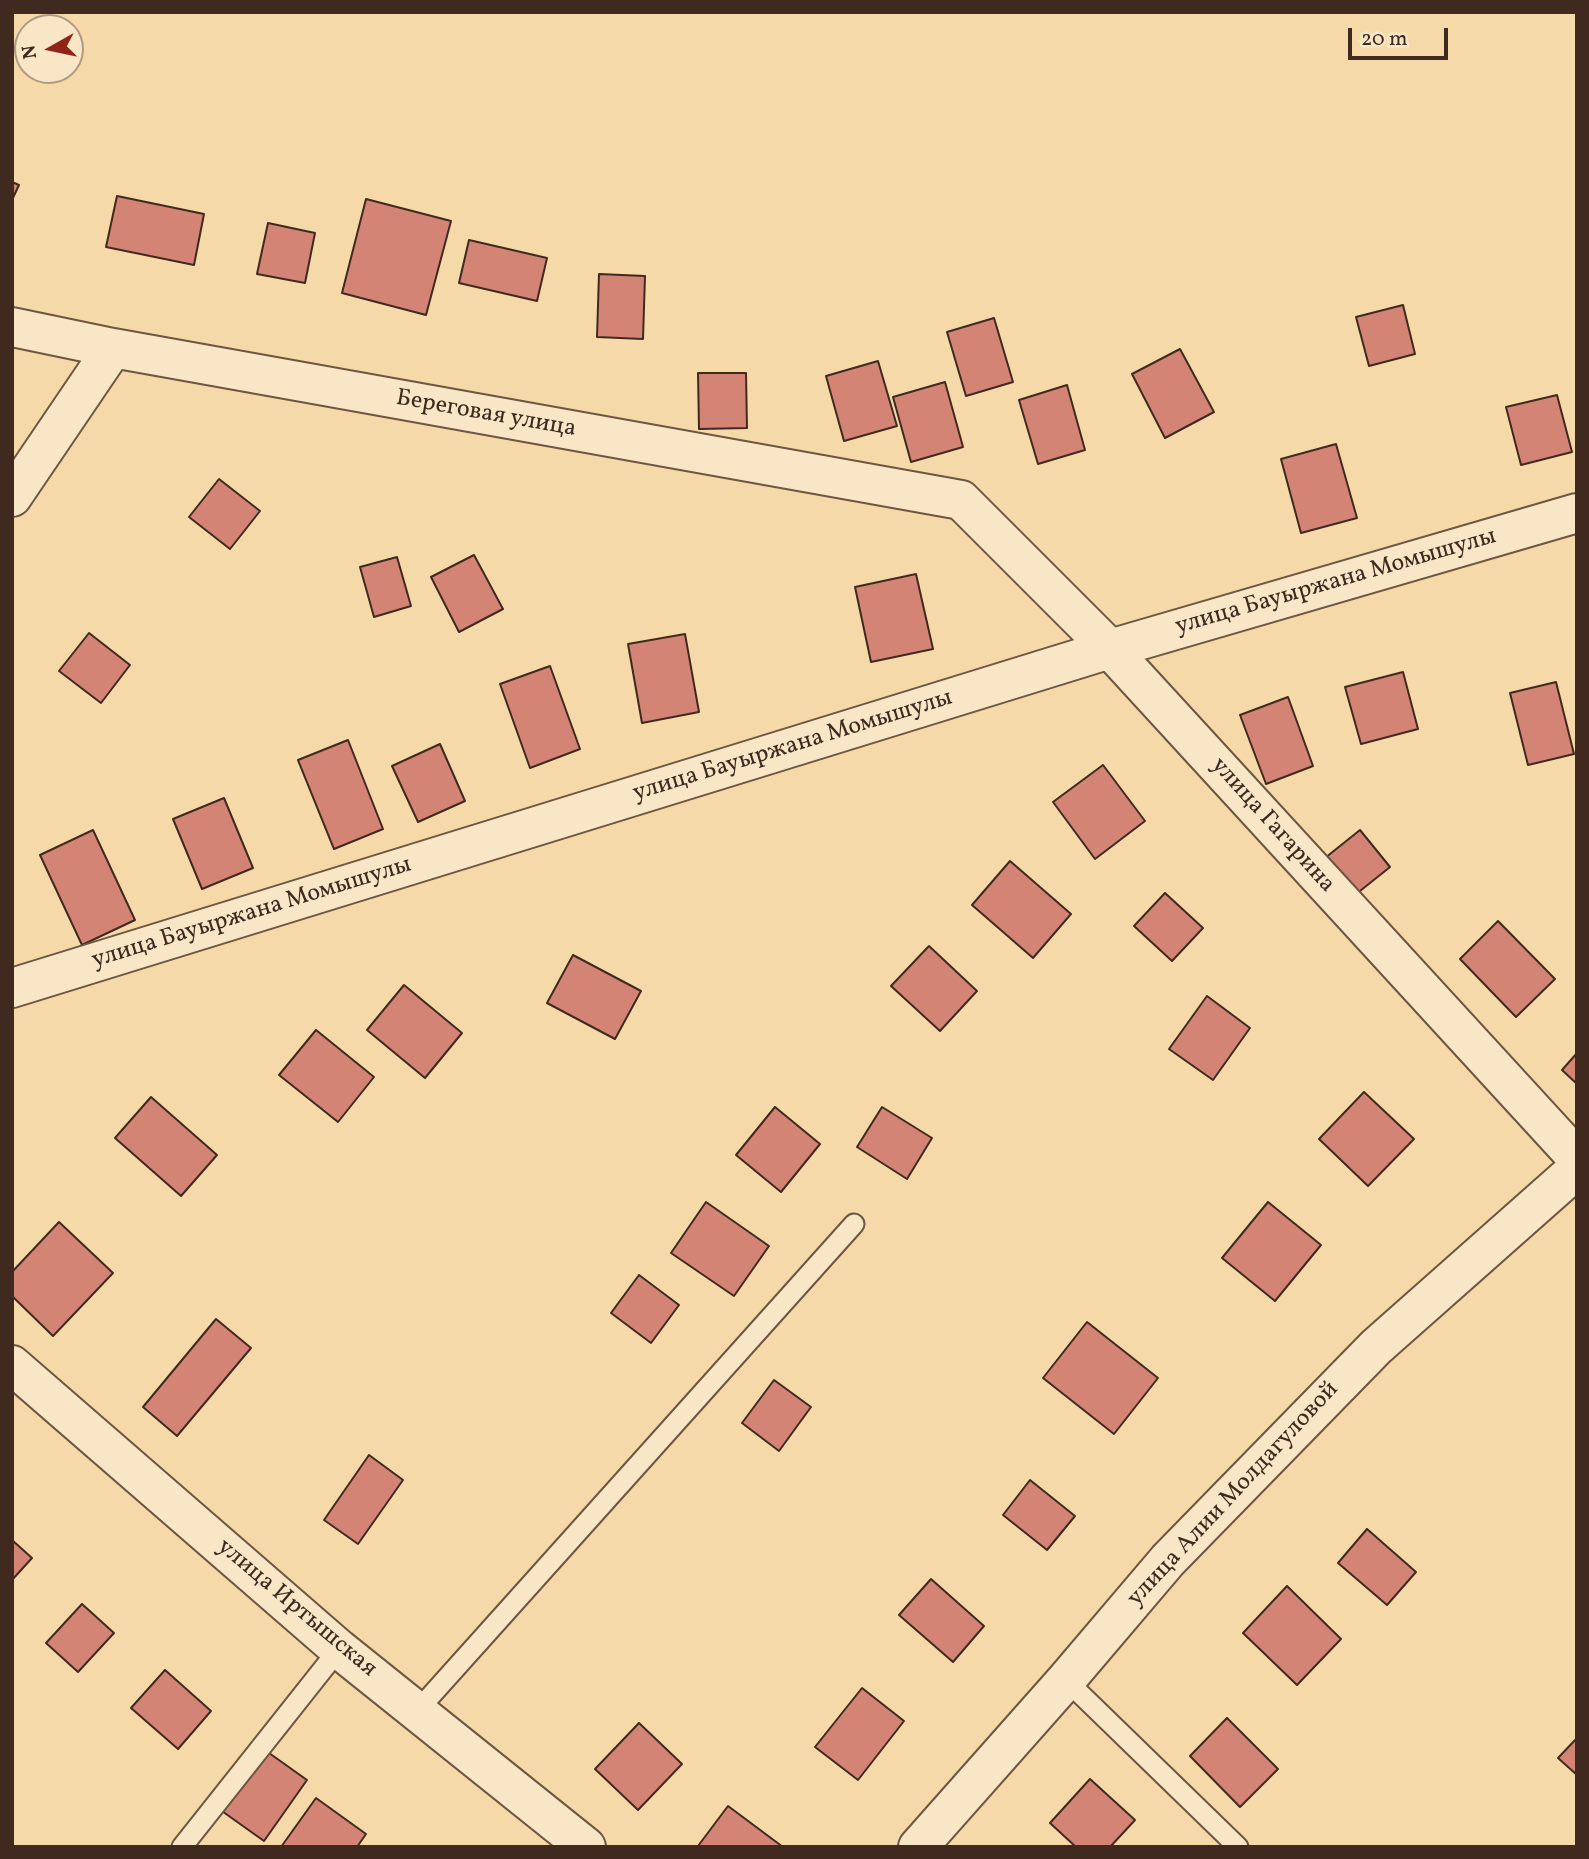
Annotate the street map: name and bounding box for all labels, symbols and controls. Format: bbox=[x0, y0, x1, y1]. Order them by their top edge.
north arrow bbox=[14, 14, 84, 84]
scale bar bbox=[1351, 14, 1451, 58]
text: 20 m bbox=[1361, 25, 1407, 54]
text: N bbox=[16, 43, 44, 61]
street label: Береговая улица bbox=[394, 385, 578, 445]
street label: улица Бауыржана Момышулы bbox=[1172, 523, 1500, 643]
street label: улица Бауыржана Момышулы bbox=[630, 685, 956, 809]
street label: улица Гагарина bbox=[1204, 752, 1340, 900]
street label: улица Бауыржана Момышулы bbox=[89, 852, 415, 976]
street label: улица Алии Молдагуловой bbox=[1122, 1377, 1346, 1613]
street label: улица Иртышская bbox=[210, 1534, 382, 1684]

